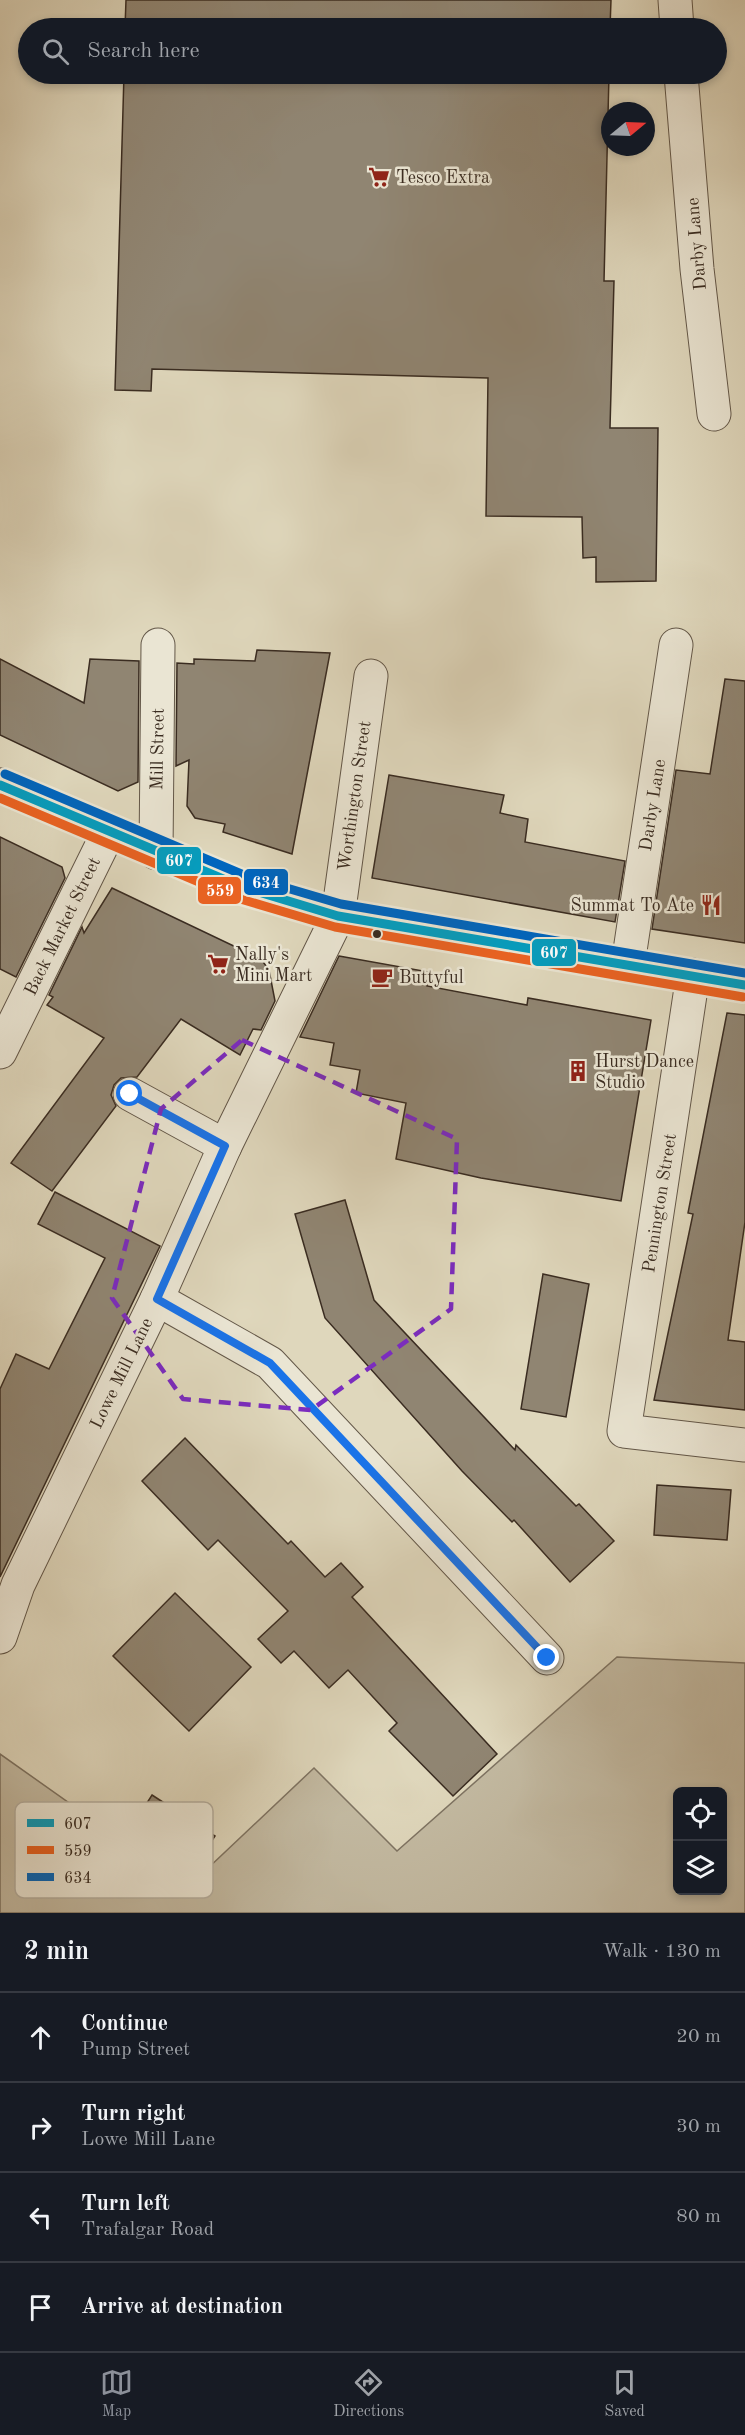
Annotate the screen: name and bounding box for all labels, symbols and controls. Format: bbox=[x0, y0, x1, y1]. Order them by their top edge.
search box bbox=[18, 18, 727, 84]
icon: search bbox=[39, 35, 72, 68]
text: Search here bbox=[87, 40, 200, 62]
north arrow bbox=[601, 102, 655, 156]
supermarket icon: Tesco Extra bbox=[367, 165, 391, 189]
place label: Tesco Extra bbox=[396, 169, 490, 187]
street label: Darby Lane bbox=[684, 197, 710, 291]
street label: Mill Street bbox=[148, 708, 168, 790]
street label: Worthington Street bbox=[336, 720, 374, 873]
street label: Darby Lane bbox=[637, 758, 669, 853]
line badge: 607 bbox=[156, 846, 202, 875]
street label: Back Market Street bbox=[22, 854, 104, 999]
text: 607 bbox=[165, 854, 193, 870]
line badge: 634 bbox=[243, 868, 289, 896]
line badge: 559 bbox=[197, 876, 242, 905]
text: 634 bbox=[252, 876, 280, 892]
text: 559 bbox=[206, 884, 234, 900]
restaurant icon: Summat To Ate bbox=[699, 893, 723, 917]
place label: Summat To Ate bbox=[570, 897, 694, 915]
unlabelled marker bbox=[371, 928, 383, 940]
line badge: 607 bbox=[531, 938, 577, 967]
place label: Nally's Mini Mart bbox=[235, 946, 312, 985]
text: 607 bbox=[540, 946, 568, 962]
supermarket icon: Nally's Mini Mart bbox=[206, 952, 230, 976]
cafe icon: Buttyful bbox=[370, 965, 394, 989]
place label: Buttyful bbox=[399, 969, 464, 987]
place label: Hurst Dance Studio bbox=[595, 1053, 694, 1092]
building icon: Hurst Dance Studio bbox=[566, 1059, 590, 1083]
route start bbox=[116, 1080, 142, 1106]
street label: Pennington Street bbox=[640, 1132, 680, 1274]
street label: Lowe Mill Lane bbox=[87, 1315, 156, 1432]
route end bbox=[533, 1644, 559, 1670]
map controls bbox=[673, 1787, 727, 1895]
button: locate bbox=[673, 1787, 727, 1841]
legend bbox=[15, 1802, 213, 1898]
text: 607 bbox=[64, 1817, 92, 1833]
button: layers bbox=[673, 1841, 727, 1895]
text: 559 bbox=[64, 1844, 92, 1860]
text: 634 bbox=[64, 1871, 92, 1887]
text: 2 min bbox=[24, 1939, 89, 1965]
text: Walk · 130 m bbox=[602, 1942, 721, 1962]
text: Continue bbox=[81, 2013, 168, 2035]
icon: ahead bbox=[24, 2021, 57, 2054]
text: 20 m bbox=[676, 2027, 721, 2047]
text: Pump Street bbox=[81, 2040, 190, 2060]
text: Turn right bbox=[81, 2103, 185, 2125]
icon: right bbox=[24, 2111, 57, 2144]
text: 30 m bbox=[676, 2117, 721, 2137]
text: Lowe Mill Lane bbox=[81, 2130, 215, 2150]
text: Turn left bbox=[81, 2193, 170, 2215]
icon: left bbox=[24, 2201, 57, 2234]
text: 80 m bbox=[676, 2207, 721, 2227]
text: Trafalgar Road bbox=[81, 2220, 214, 2240]
icon: arrive bbox=[24, 2291, 57, 2324]
text: Arrive at destination bbox=[81, 2296, 283, 2318]
tab: Map bbox=[100, 2366, 133, 2422]
tab: Directions bbox=[333, 2366, 404, 2422]
tab: Saved bbox=[604, 2366, 645, 2422]

